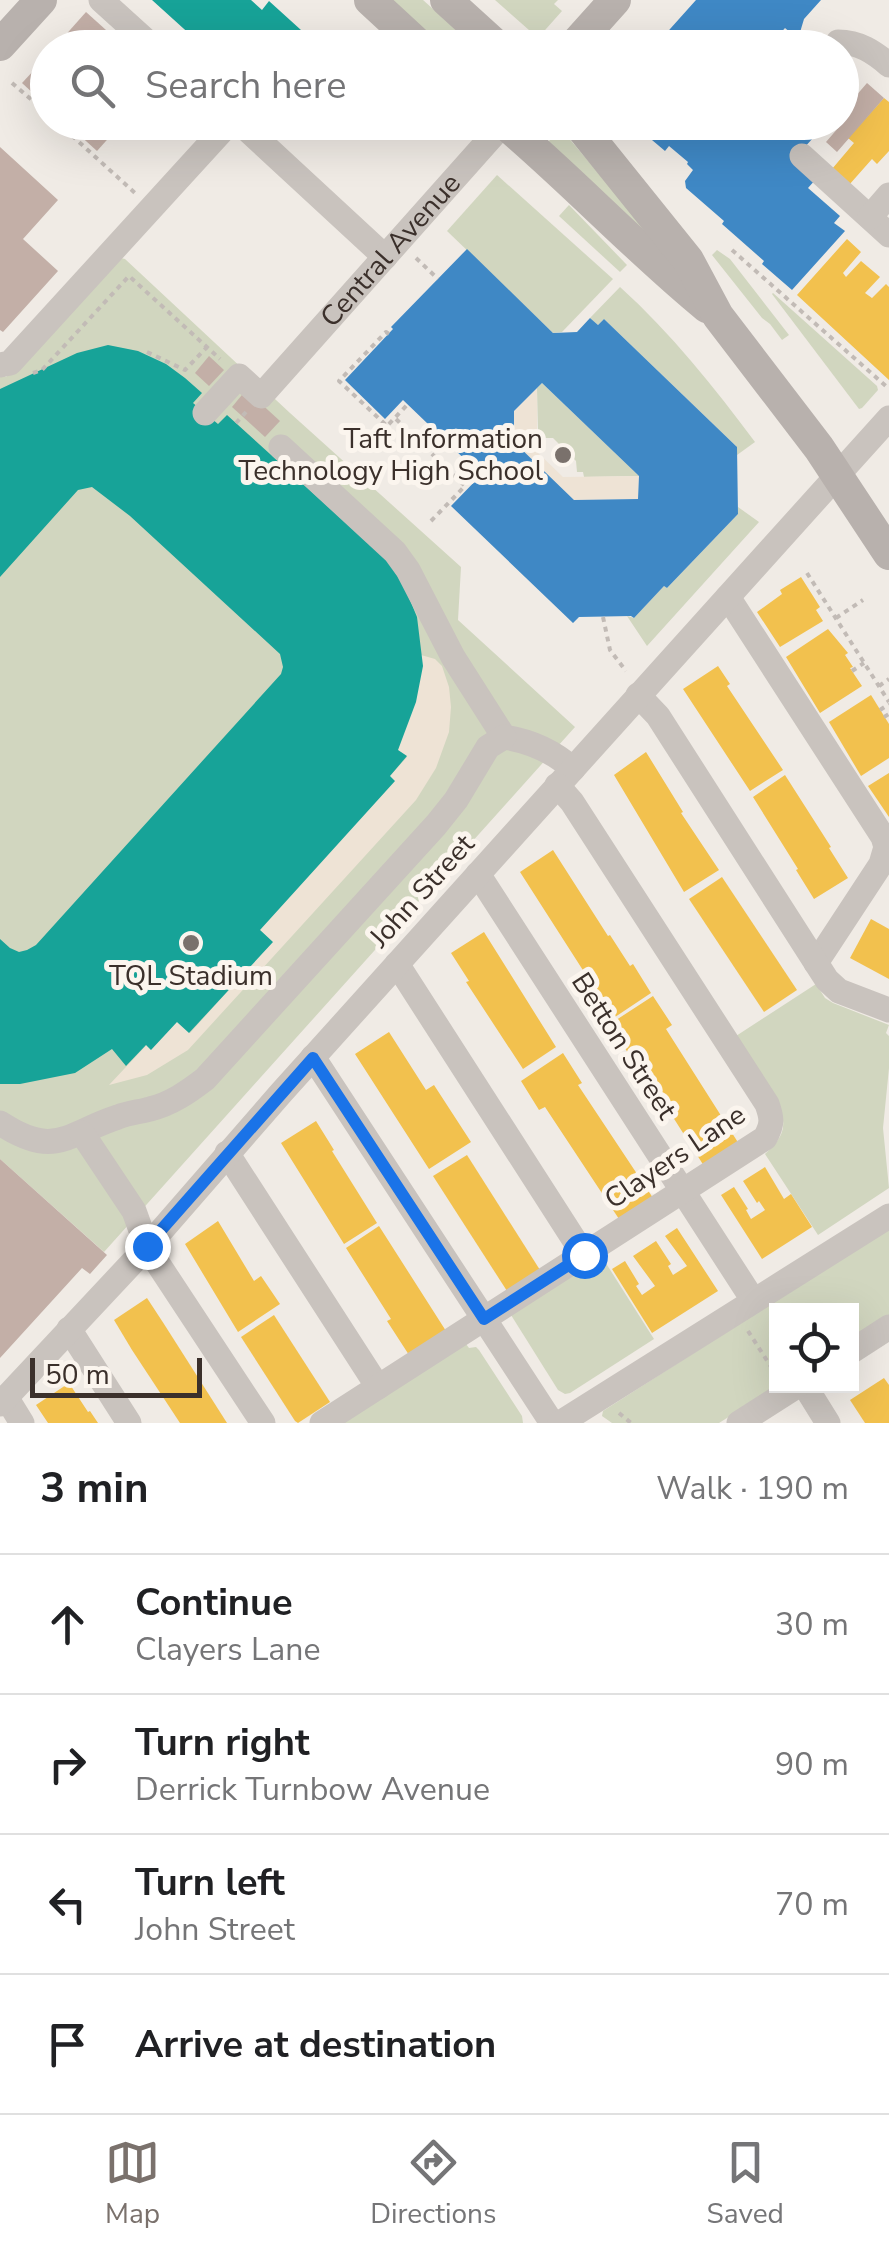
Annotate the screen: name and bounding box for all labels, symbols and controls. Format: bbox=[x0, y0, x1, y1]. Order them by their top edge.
search box bbox=[30, 30, 859, 140]
icon: search bbox=[65, 58, 120, 113]
text: Search here bbox=[145, 60, 346, 111]
street label: Central Avenue bbox=[312, 165, 469, 335]
place label: Taft Information Technology High School bbox=[239, 420, 544, 490]
marker: Taft Information Technology High School bbox=[552, 444, 574, 466]
street label: John Street bbox=[360, 826, 483, 956]
marker: TQL Stadium bbox=[180, 932, 202, 954]
place label: TQL Stadium bbox=[109, 957, 273, 995]
street label: Betton Street bbox=[562, 965, 686, 1127]
street label: Clayers Lane bbox=[597, 1096, 753, 1218]
route end bbox=[125, 1224, 171, 1270]
route start bbox=[562, 1233, 608, 1279]
map controls bbox=[769, 1303, 859, 1393]
button: locate bbox=[769, 1303, 859, 1393]
scale bar bbox=[30, 1353, 202, 1398]
text: 50 m bbox=[45, 1356, 110, 1394]
text: 3 min bbox=[40, 1460, 149, 1517]
text: Walk · 190 m bbox=[656, 1467, 849, 1510]
text: Continue bbox=[135, 1577, 293, 1628]
icon: ahead bbox=[40, 1597, 95, 1652]
text: 30 m bbox=[775, 1603, 849, 1646]
text: Clayers Lane bbox=[135, 1628, 321, 1671]
text: Turn right bbox=[135, 1717, 310, 1768]
icon: right bbox=[40, 1737, 95, 1792]
text: 90 m bbox=[775, 1743, 849, 1786]
text: Derrick Turnbow Avenue bbox=[135, 1768, 490, 1811]
text: Turn left bbox=[135, 1857, 285, 1908]
icon: left bbox=[40, 1877, 95, 1932]
text: 70 m bbox=[775, 1883, 849, 1926]
text: John Street bbox=[135, 1908, 295, 1951]
icon: arrive bbox=[40, 2017, 95, 2072]
text: Arrive at destination bbox=[135, 2019, 496, 2070]
tab: Map bbox=[105, 2135, 160, 2233]
tab: Directions bbox=[370, 2135, 496, 2233]
tab: Saved bbox=[707, 2135, 784, 2233]

